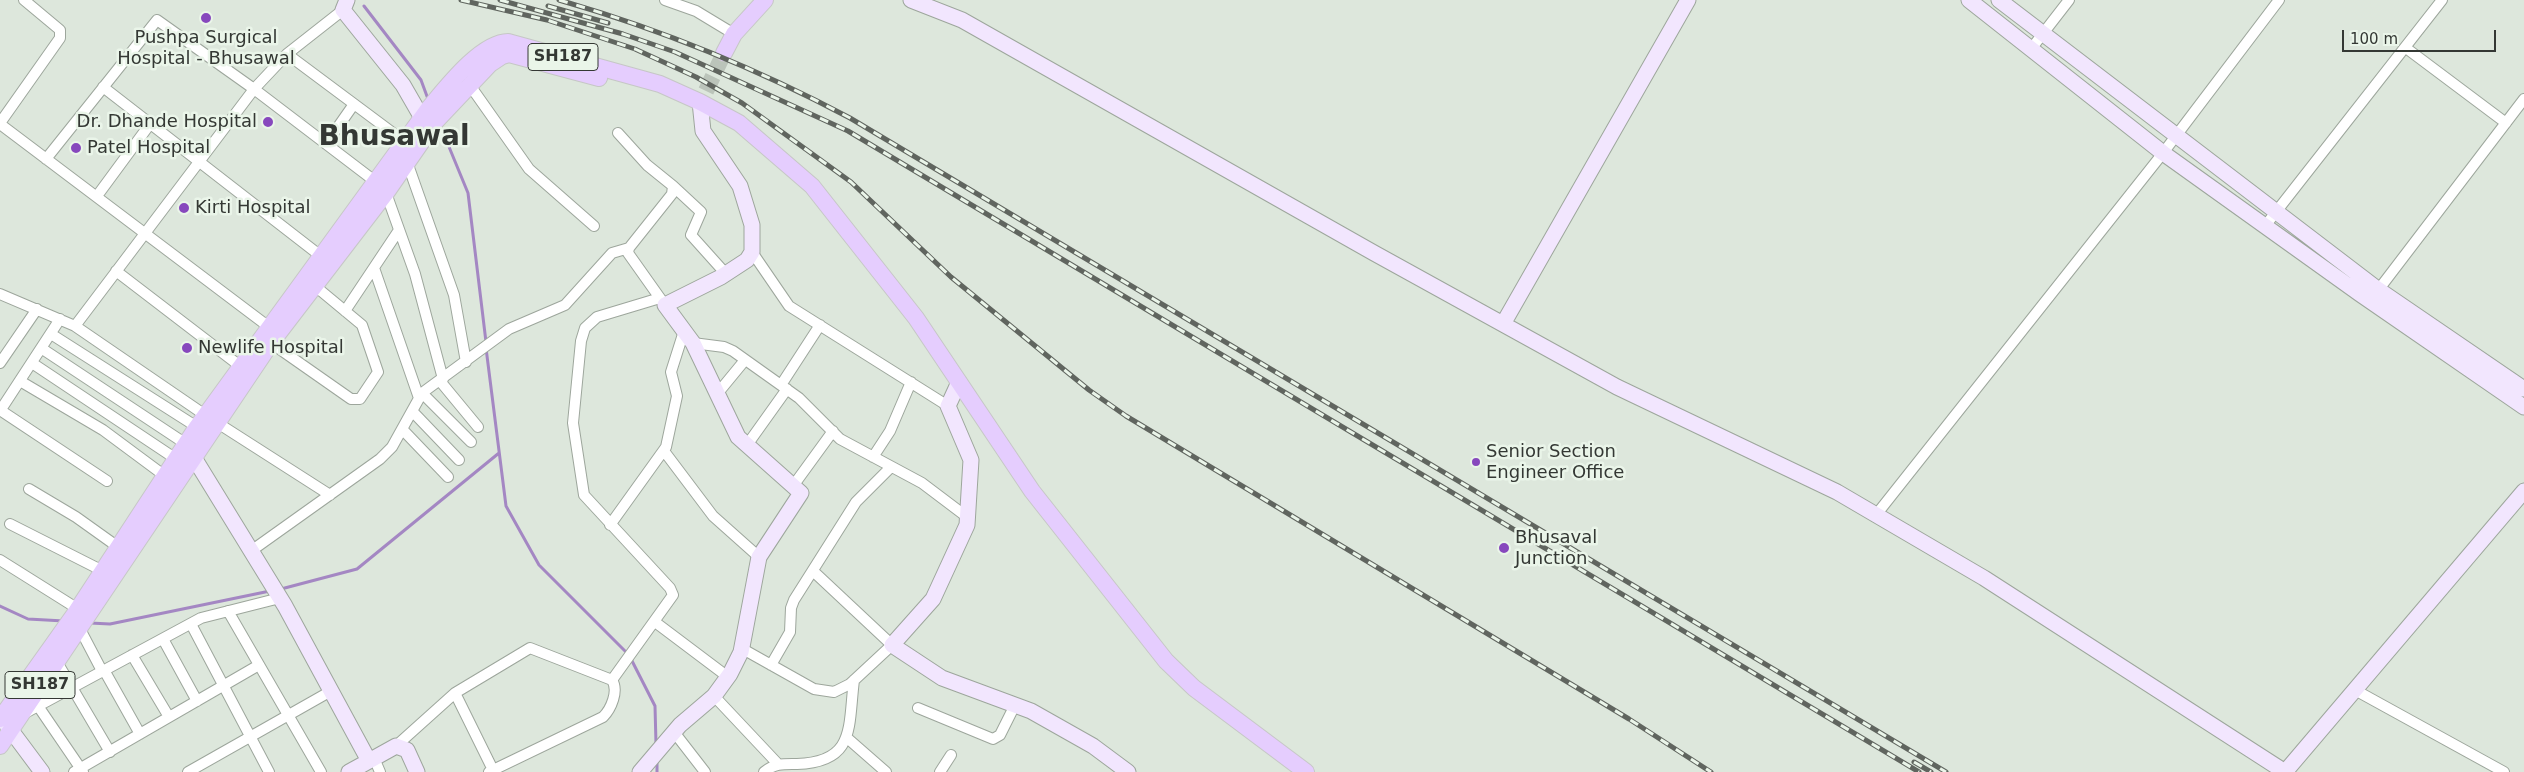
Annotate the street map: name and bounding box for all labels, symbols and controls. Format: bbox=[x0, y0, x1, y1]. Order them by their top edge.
marker: Pushpa Surgical Hospital - Bhusawal bbox=[199, 11, 213, 25]
scale bar bbox=[2344, 20, 2498, 52]
place label: Pushpa Surgical Hospital - Bhusawal bbox=[117, 27, 295, 70]
text: 100 m bbox=[2350, 30, 2398, 48]
road number: SH187 bbox=[528, 44, 598, 70]
place label: Dr. Dhande Hospital bbox=[77, 111, 257, 133]
marker: Dr. Dhande Hospital bbox=[261, 115, 275, 129]
district label: Bhusawal bbox=[318, 121, 470, 155]
place label: Patel Hospital bbox=[87, 137, 210, 159]
marker: Patel Hospital bbox=[69, 141, 83, 155]
place label: Kirti Hospital bbox=[195, 197, 310, 219]
marker: Kirti Hospital bbox=[177, 201, 191, 215]
place label: Newlife Hospital bbox=[198, 337, 344, 359]
marker: Newlife Hospital bbox=[180, 341, 194, 355]
place label: Senior Section Engineer Office bbox=[1486, 441, 1624, 484]
marker: Senior Section Engineer Office bbox=[1470, 456, 1482, 468]
place label: Bhusaval Junction bbox=[1515, 527, 1597, 570]
marker: Bhusaval Junction bbox=[1497, 541, 1511, 555]
road number: SH187 bbox=[5, 672, 75, 698]

